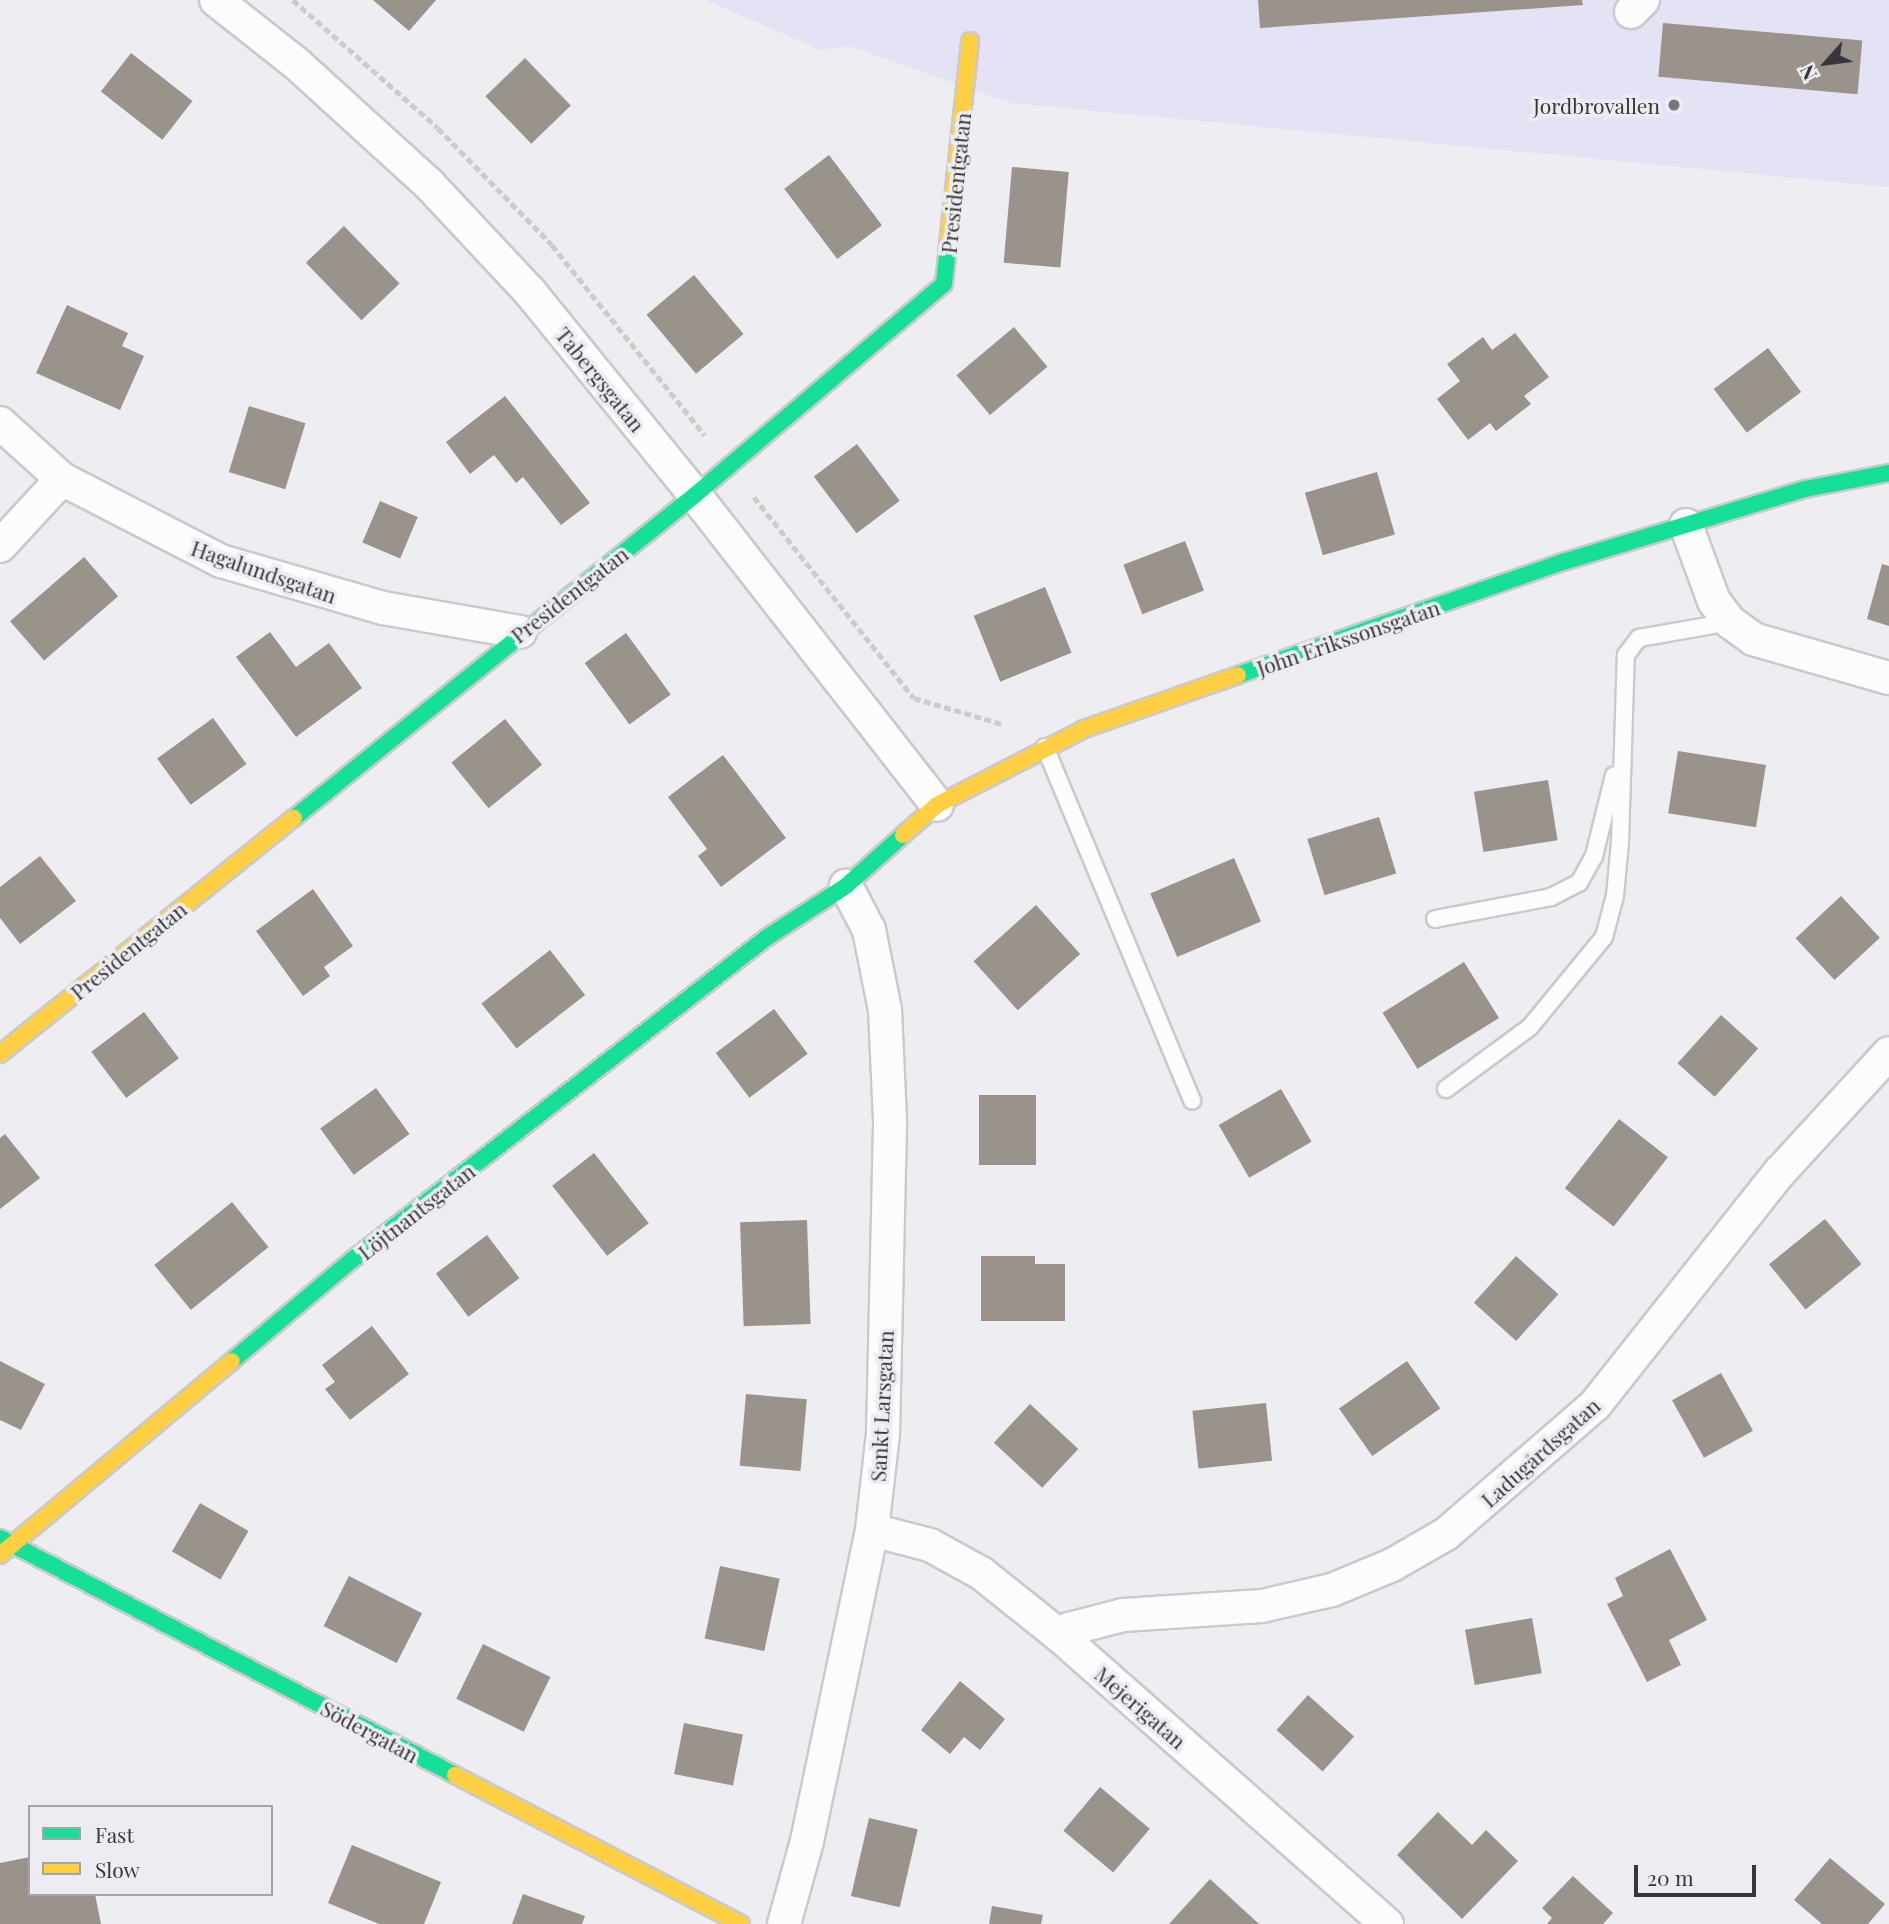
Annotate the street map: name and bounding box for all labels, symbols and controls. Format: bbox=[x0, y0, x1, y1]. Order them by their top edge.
north arrow bbox=[1791, 28, 1861, 98]
text: N bbox=[1793, 61, 1822, 85]
place label: Jordbrovallen bbox=[1533, 92, 1660, 118]
marker: Jordbrovallen bbox=[1666, 97, 1682, 113]
street label: Presidentgatan bbox=[935, 111, 975, 255]
street label: Tabergsgatan bbox=[551, 322, 651, 436]
street label: Hagalundsgatan bbox=[188, 534, 340, 608]
street label: Presidentgatan bbox=[505, 541, 633, 647]
street label: John Erikssonsgatan bbox=[1253, 594, 1443, 680]
street label: Presidentgatan bbox=[65, 896, 191, 1004]
street label: Löjtnantsgatan bbox=[353, 1158, 479, 1264]
street label: Sankt Larsgatan bbox=[864, 1330, 898, 1482]
street label: Ladugårdsgatan bbox=[1476, 1392, 1604, 1512]
street label: Mejerigatan bbox=[1090, 1661, 1192, 1753]
street label: Södergatan bbox=[317, 1695, 423, 1767]
legend bbox=[28, 1805, 273, 1896]
text: Fast bbox=[95, 1820, 134, 1848]
scale bar bbox=[1637, 1850, 1759, 1894]
text: Slow bbox=[95, 1855, 140, 1883]
text: 20 m bbox=[1647, 1863, 1694, 1891]

